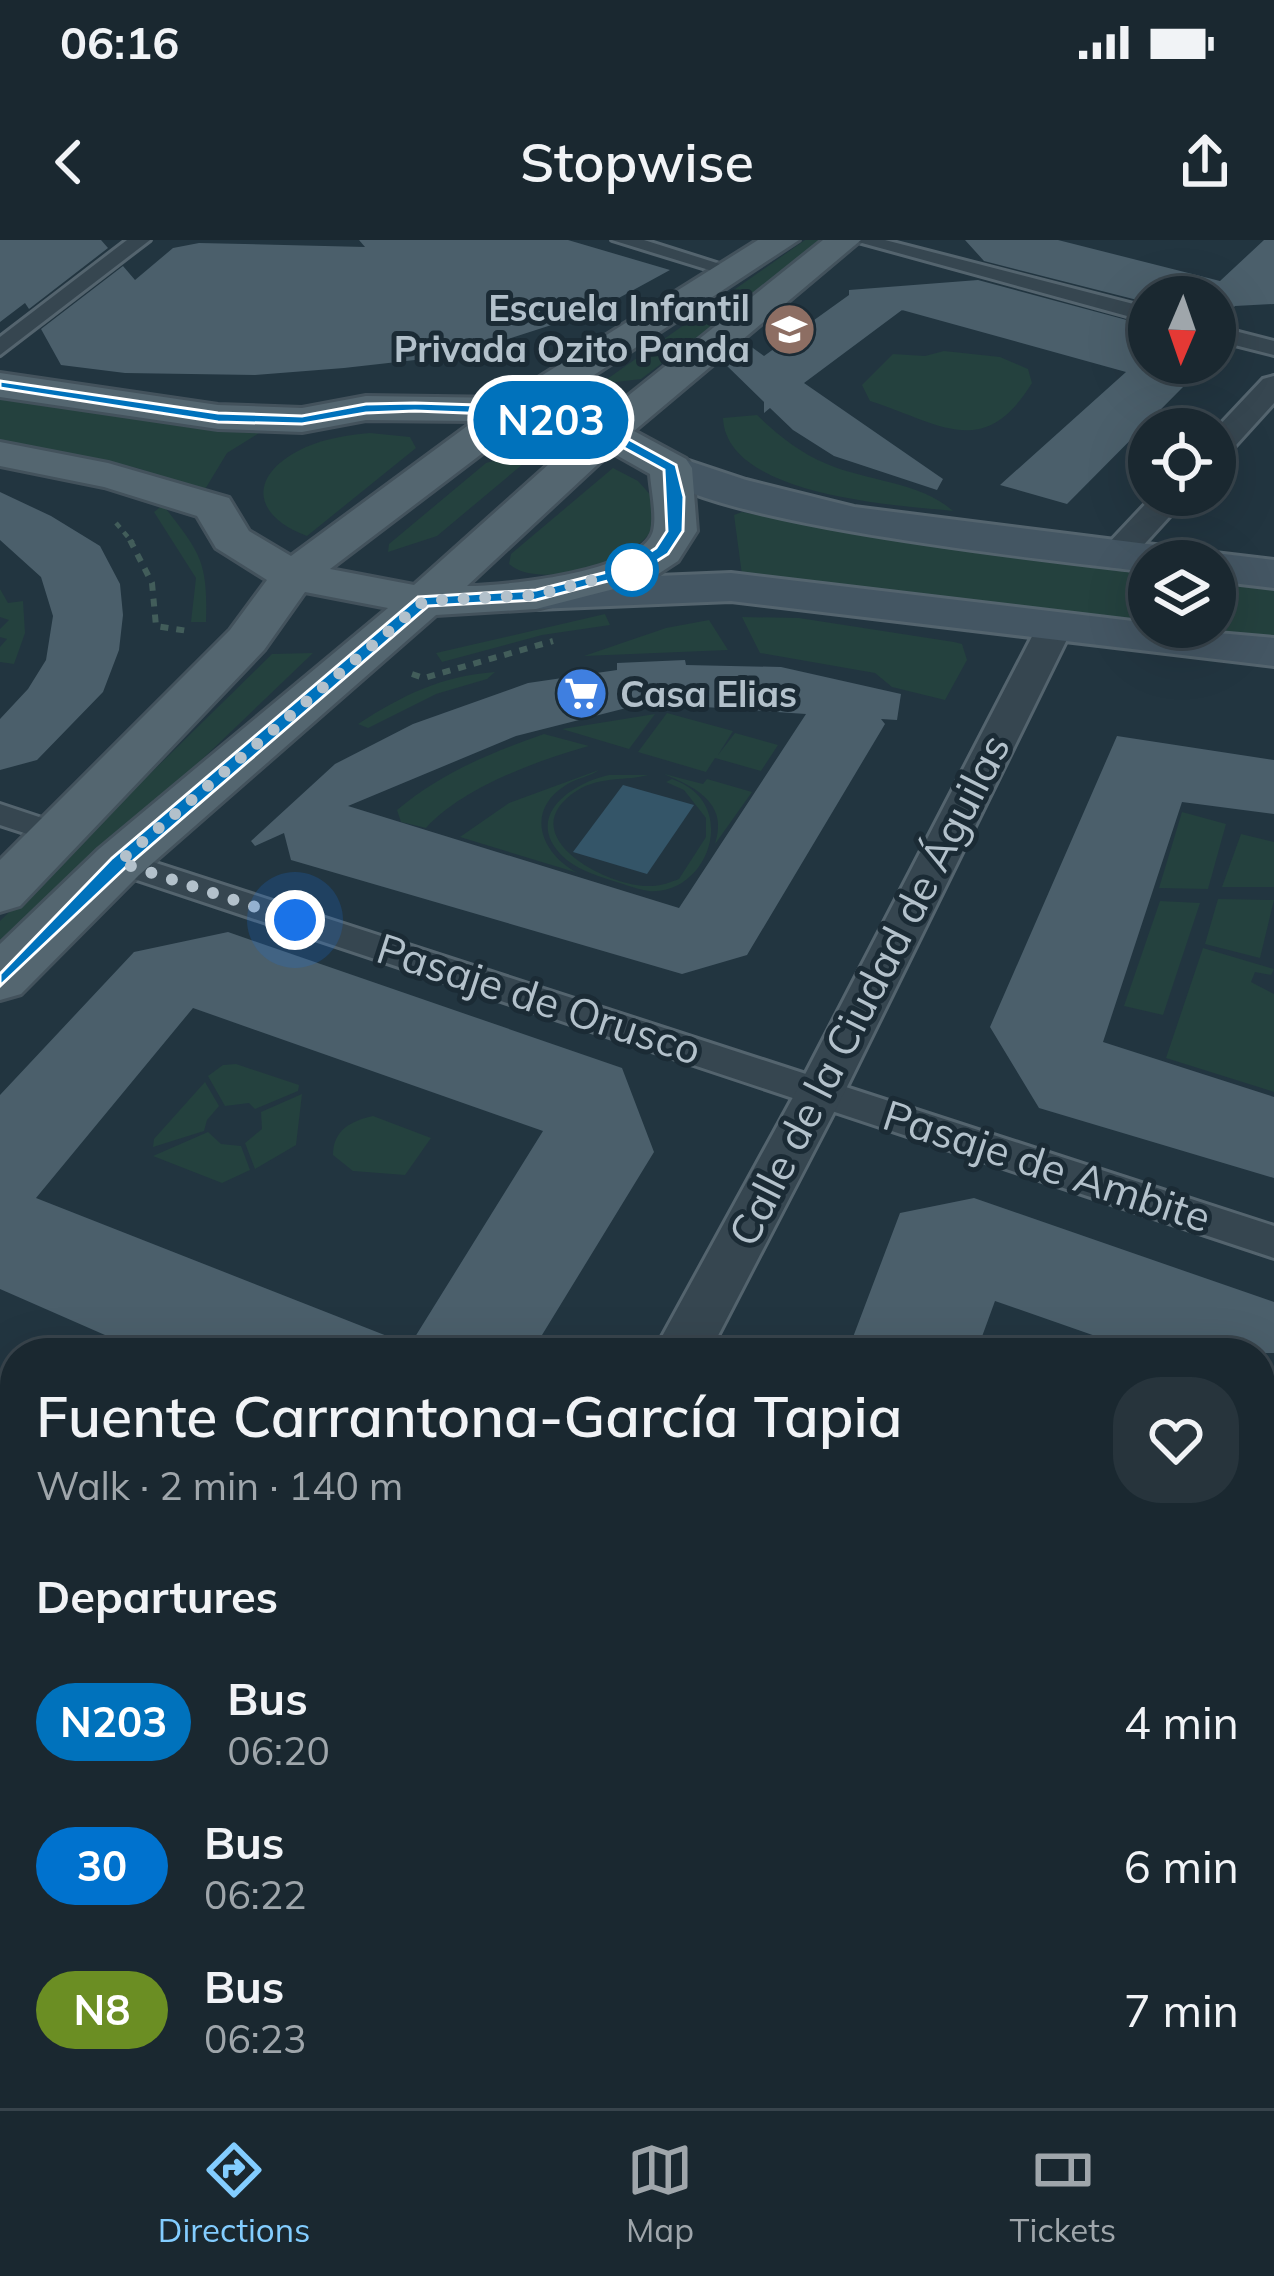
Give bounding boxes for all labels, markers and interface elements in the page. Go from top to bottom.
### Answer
text: 06:16 [60,14,179,70]
text: Stopwise [520,128,754,196]
icon: back [36,129,102,195]
icon: share [1172,129,1238,195]
north arrow [1128,276,1236,384]
map controls [1128,276,1236,648]
place label: Escuela Infantil Privada Ozito Panda [394,285,750,371]
school or university icon: Escuela Infantil Privada Ozito Panda [761,301,817,357]
line badge: N203 [467,381,635,459]
text: N203 [497,393,605,446]
button: locate [1128,408,1236,516]
button: layers [1128,540,1236,648]
unlabelled marker [607,545,657,595]
supermarket icon: Casa Elias [553,666,609,722]
place label: Casa Elias [620,671,797,716]
street label: Calle de la Ciudad de Águilas [716,725,1021,1254]
your location [265,890,325,950]
street label: Pasaje de Orusco [370,921,708,1076]
street label: Pasaje de Ambite [877,1088,1217,1243]
button: heart [1113,1377,1239,1503]
text: Fuente Carrantona-García Tapia [36,1380,902,1451]
text: Walk · 2 min · 140 m [36,1461,403,1510]
text: Departures [36,1568,278,1624]
text: Bus [227,1670,308,1726]
text: 4 min [1124,1694,1239,1750]
text: N203 [60,1695,167,1748]
text: 06:20 [227,1726,330,1775]
text: Bus [204,1814,284,1870]
text: 6 min [1124,1838,1239,1894]
text: 30 [77,1839,127,1892]
text: 06:22 [204,1870,307,1919]
text: Bus [204,1958,284,2014]
text: 7 min [1124,1982,1239,2038]
text: N8 [74,1983,130,2036]
text: 06:23 [204,2014,307,2063]
tab: Directions [158,2137,310,2250]
tab: Map [626,2137,694,2250]
tab: Tickets [1010,2137,1116,2250]

